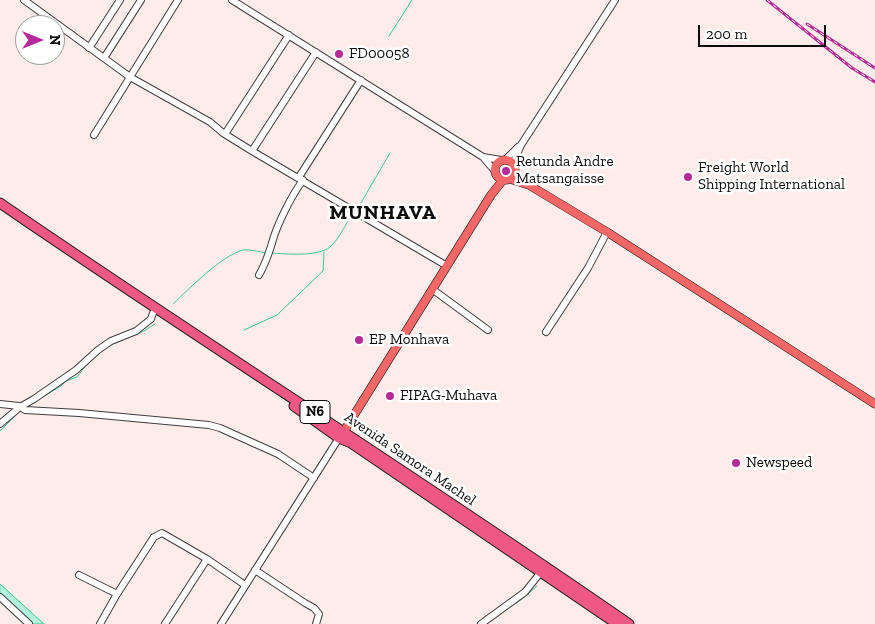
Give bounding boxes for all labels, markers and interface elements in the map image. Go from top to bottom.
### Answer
north arrow [15,15,65,65]
scale bar [700,15,828,47]
text: 200 m [706,25,747,43]
text: N [46,35,63,45]
place label: FD00058 [349,45,410,63]
marker: FD00058 [333,48,345,60]
place label: Retunda Andre Matsangaisse [516,153,613,188]
place label: Freight World Shipping International [698,159,845,194]
marker: Retunda Andre Matsangaisse [500,165,512,177]
marker: Freight World Shipping International [682,171,694,183]
district label: MUNHAVA [328,201,438,225]
place label: EP Monhava [369,331,449,349]
marker: EP Monhava [353,334,365,346]
place label: FIPAG-Muhava [400,387,497,405]
marker: FIPAG-Muhava [384,390,396,402]
road number: N6 [300,401,330,424]
street label: Avenida Samora Machel [341,408,479,510]
place label: Newspeed [746,454,812,472]
marker: Newspeed [730,457,742,469]

